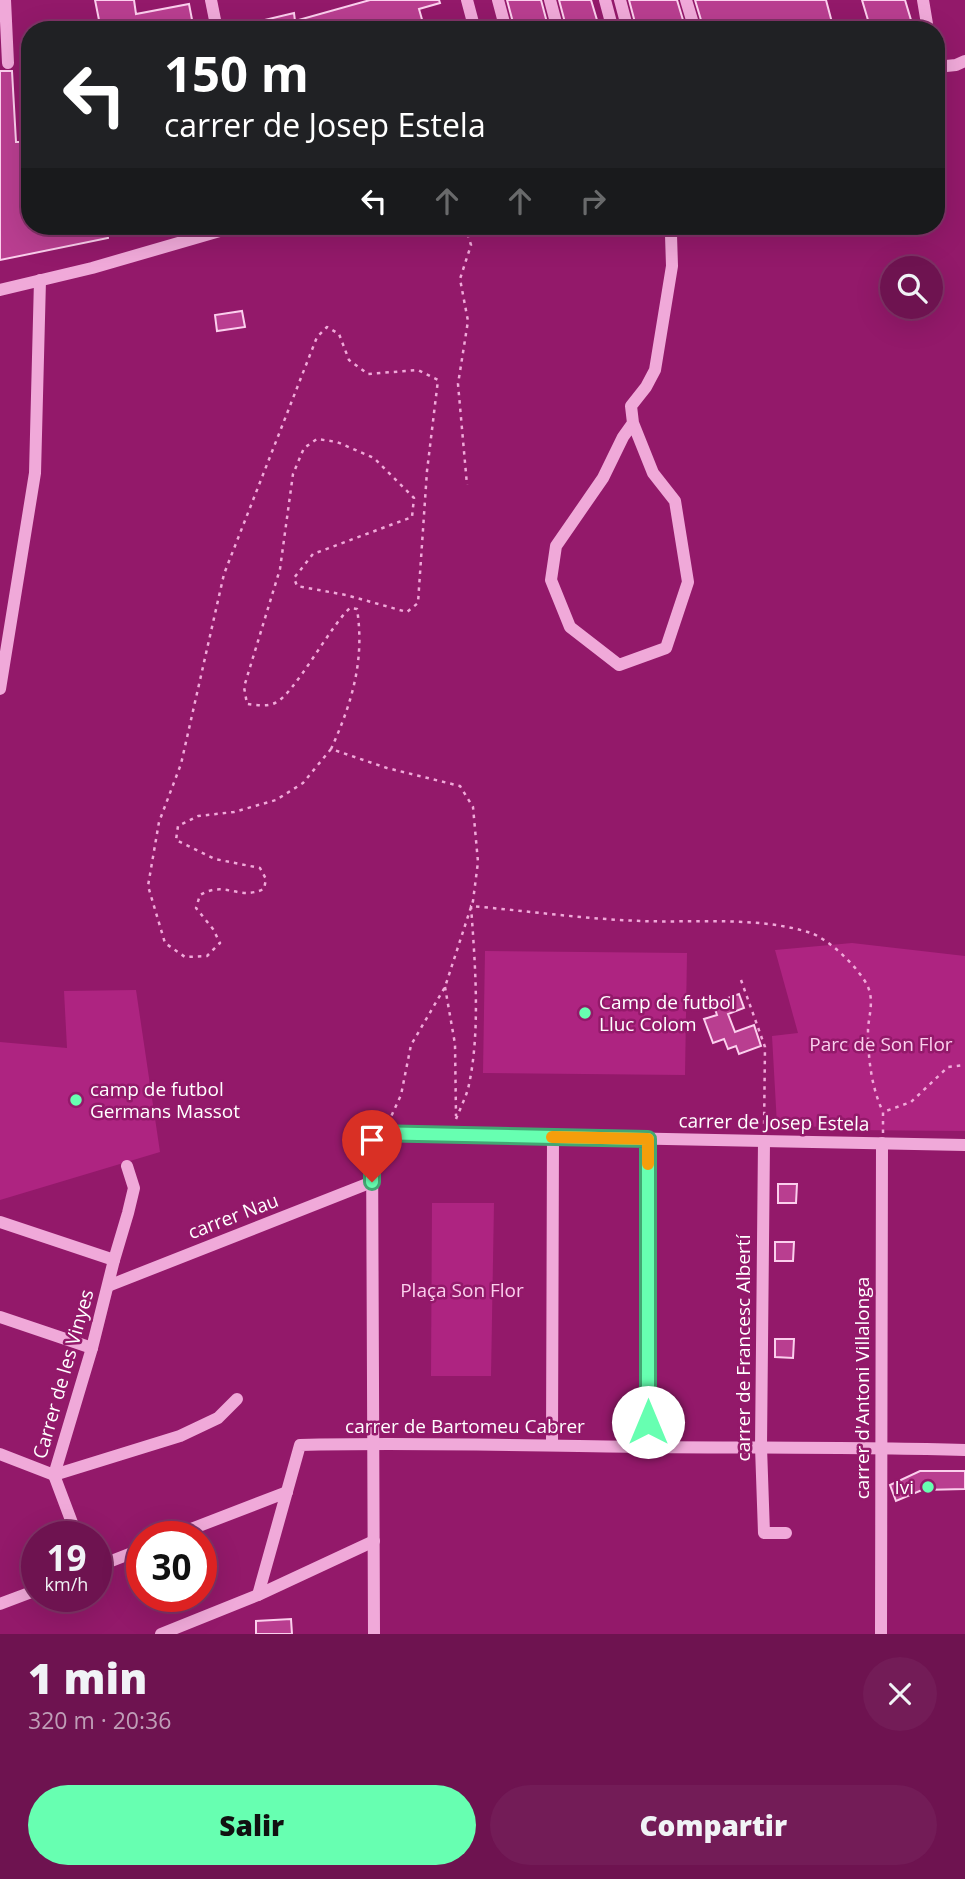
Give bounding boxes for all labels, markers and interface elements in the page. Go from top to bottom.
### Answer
text: 150 m [164,40,309,106]
icon: left [49,49,140,140]
text: carrer de Josep Estela [164,103,486,146]
icon: left [355,182,393,220]
icon: ahead [428,182,466,220]
icon: ahead [501,182,539,220]
icon: right [574,182,612,220]
map controls [880,256,943,319]
button: search [880,256,943,319]
place label: Camp de futbol Lluc Colom [599,989,736,1037]
marker: Camp de futbol Lluc Colom [577,1005,593,1021]
park label: Parc de Son Flor [809,1031,953,1057]
place label: camp de futbol Germans Massot [90,1076,240,1124]
marker: camp de futbol Germans Massot [68,1092,84,1108]
street label: carrer de Josep Estela [678,1107,870,1137]
pin [342,1110,402,1182]
icon: arrive [353,1121,391,1159]
street label: carrer Nau [184,1187,282,1245]
street label: carrer de Francesc Albertí [730,1233,756,1461]
park label: Plaça Son Flor [400,1277,524,1303]
street label: carrer d'Antoni Villalonga [849,1277,875,1499]
street label: Carrer de les Vinyes [26,1286,100,1462]
position arrow [611,1385,685,1459]
street label: carrer de Bartomeu Cabrer [345,1413,585,1439]
place label: Ivi [894,1474,914,1500]
marker: Ivi [920,1479,936,1495]
speed limit sign: 30 [126,1521,217,1612]
text: 19 [46,1534,87,1581]
text: km/h [45,1572,88,1596]
text: 1 min [28,1649,147,1706]
button: close [863,1657,937,1731]
text: 320 m · 20:36 [28,1704,171,1736]
button: Salir [28,1785,476,1865]
button: Compartir [490,1785,937,1865]

